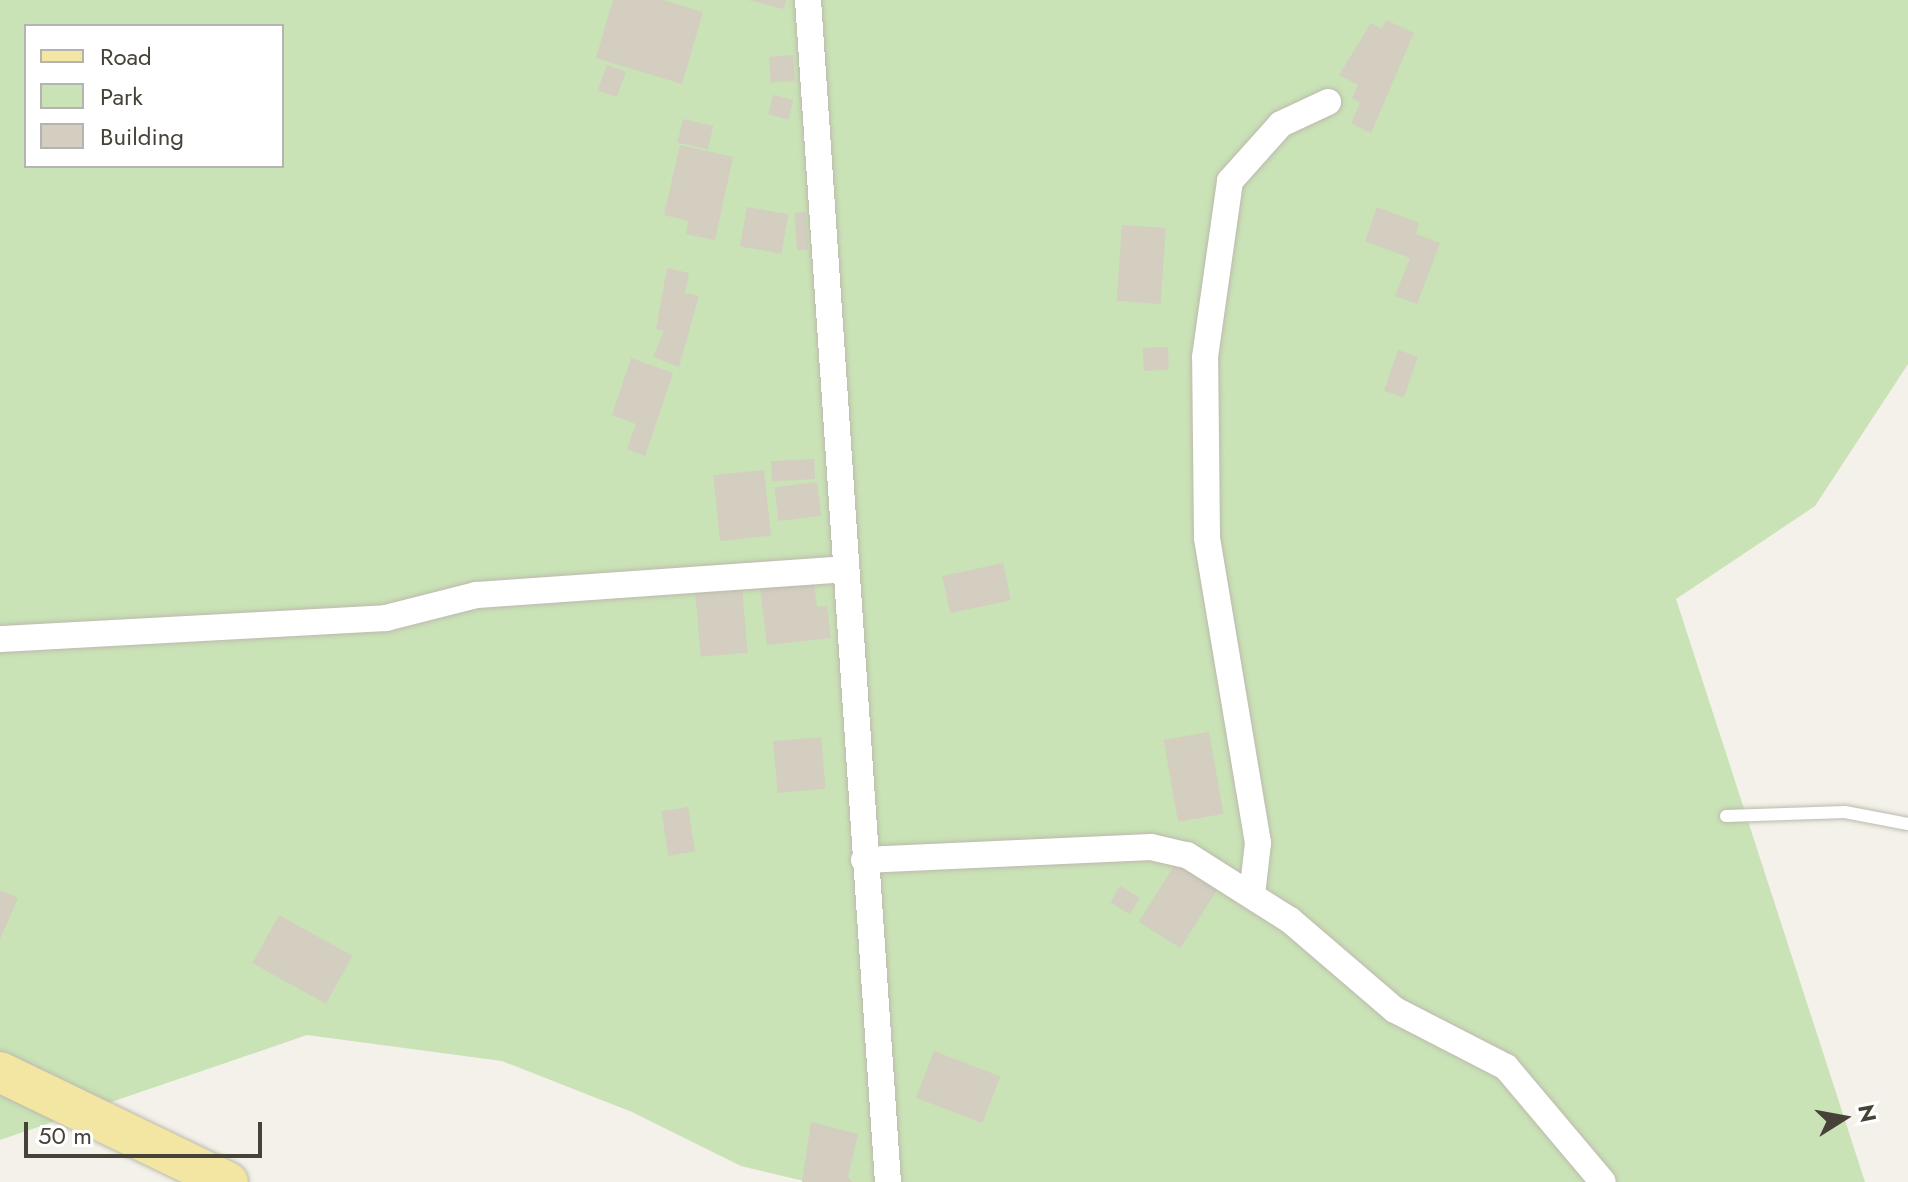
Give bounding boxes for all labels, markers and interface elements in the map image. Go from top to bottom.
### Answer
legend [24,24,284,168]
text: Road [100,39,152,74]
text: Park [100,79,143,114]
text: Building [100,119,184,154]
north arrow [1804,1078,1884,1158]
text: N [1850,1102,1885,1125]
scale bar [28,1106,266,1156]
text: 50 m [38,1118,92,1153]

